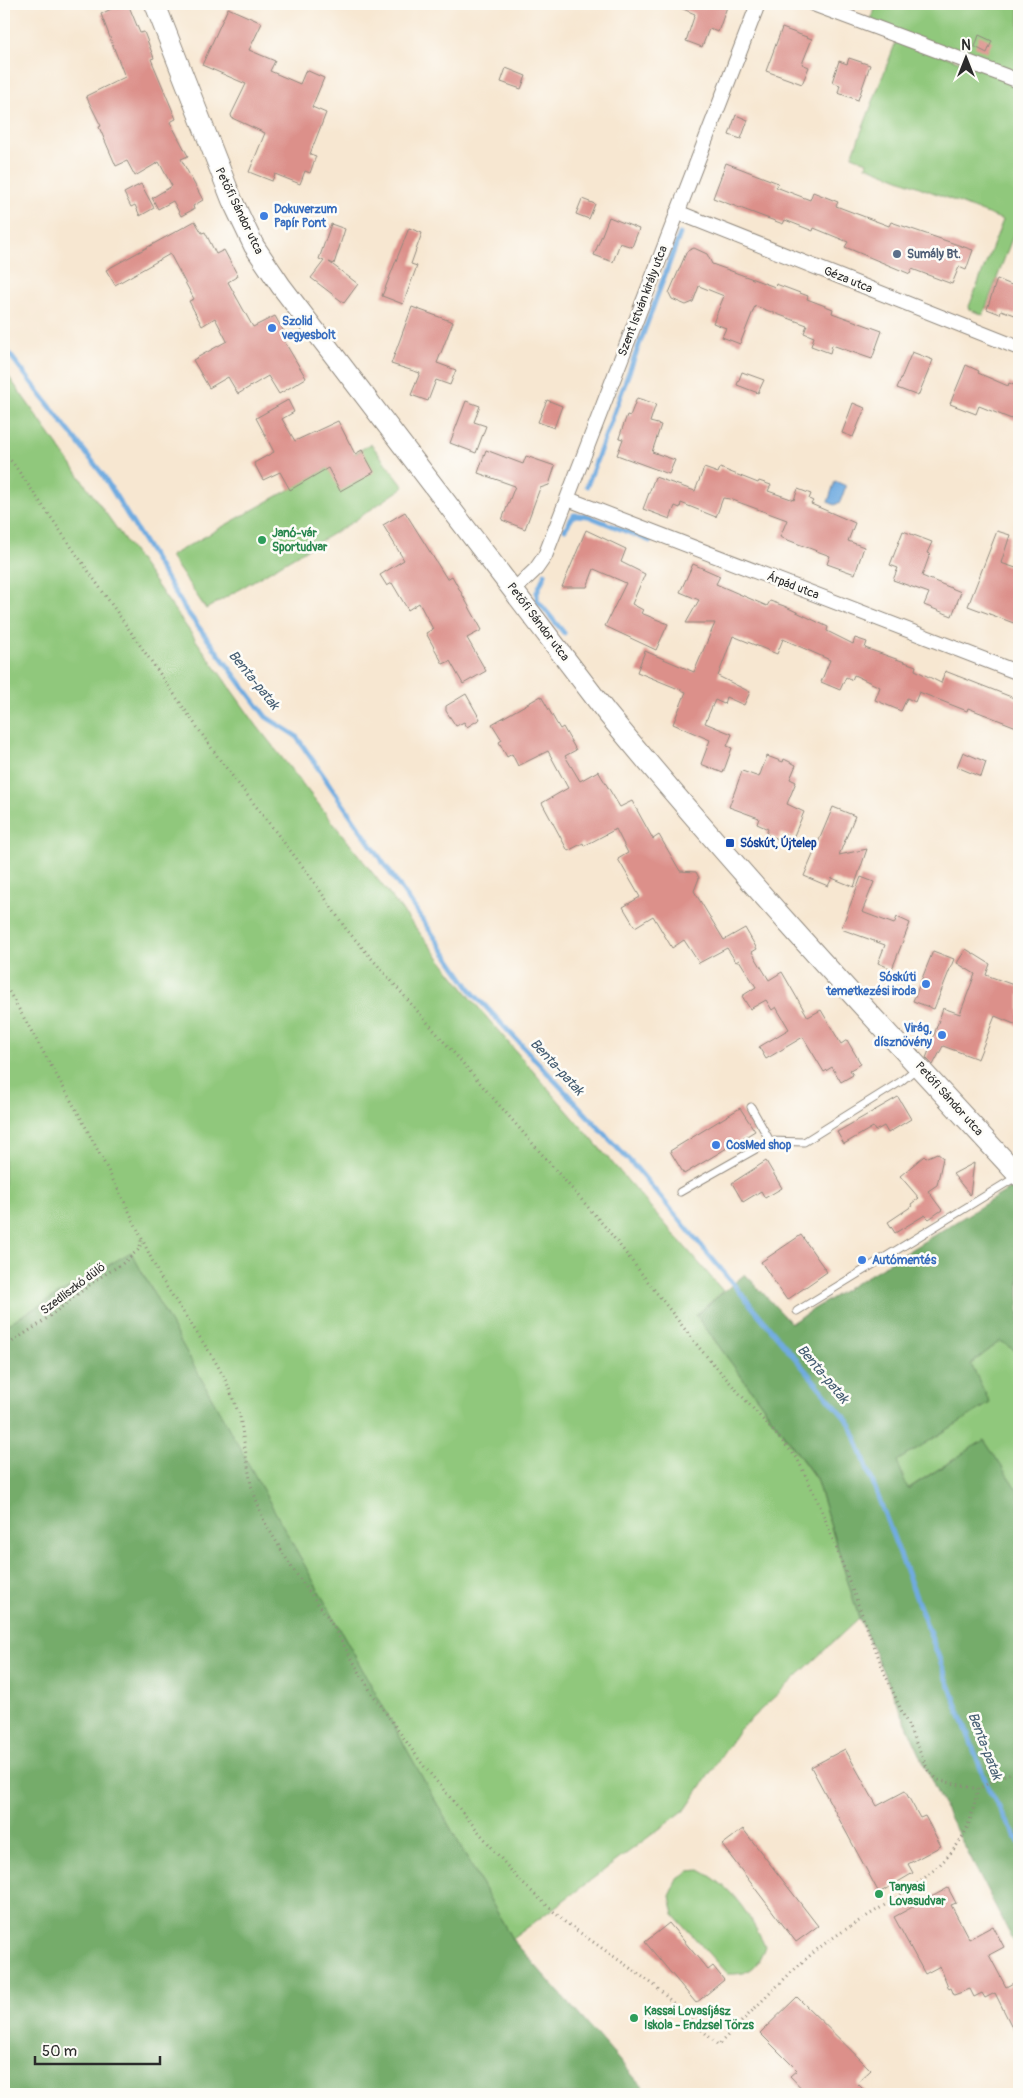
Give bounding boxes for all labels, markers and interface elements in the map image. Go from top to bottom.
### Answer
north arrow [940,32,990,82]
text: N [961,37,971,54]
street label: Petőfi Sándor utca [212,165,267,257]
place label: Dokuverzum Papír Pont [274,202,338,231]
marker: Dokuverzum Papír Pont [258,210,270,222]
street label: Szent István király utca [615,243,671,358]
place label: Sumály Bt. [907,247,961,262]
marker: Sumály Bt. [891,248,903,260]
street label: Géza utca [821,263,875,297]
place label: Szolid vegyesbolt [281,314,337,343]
marker: Szolid vegyesbolt [266,322,278,334]
place label: Janó-vár Sportudvar [272,526,328,555]
marker: Janó-vár Sportudvar [256,534,268,546]
street label: Árpád utca [765,568,822,603]
street label: Petőfi Sándor utca [504,580,573,665]
water label: Benta-patak [225,647,284,714]
place label: Sóskút, Újtelep [740,835,817,851]
marker: Sóskút, Újtelep [724,837,736,849]
place label: Sóskúti temetkezési iroda [825,970,916,999]
marker: Sóskúti temetkezési iroda [920,978,932,990]
place label: Virág, dísznövény [874,1021,933,1050]
marker: Virág, dísznövény [936,1029,948,1041]
water label: Benta-patak [527,1035,588,1100]
street label: Petőfi Sándor utca [912,1059,986,1139]
place label: CosMed shop [726,1138,792,1153]
marker: CosMed shop [710,1139,722,1151]
place label: Autómentés [872,1253,937,1268]
marker: Autómentés [856,1254,868,1266]
street label: Szedliszkó dűlő [38,1259,109,1318]
water label: Benta-patak [794,1341,853,1408]
water label: Benta-patak [964,1710,1006,1783]
place label: Tanyasi Lovasudvar [888,1880,946,1909]
marker: Tanyasi Lovasudvar [873,1888,885,1900]
place label: Kassai Lovasíjász Iskola - Endzsel Törzs [644,2004,755,2033]
marker: Kassai Lovasíjász Iskola - Endzsel Törzs [628,2012,640,2024]
scale bar [35,2033,160,2065]
text: 50 m [42,2042,77,2061]

